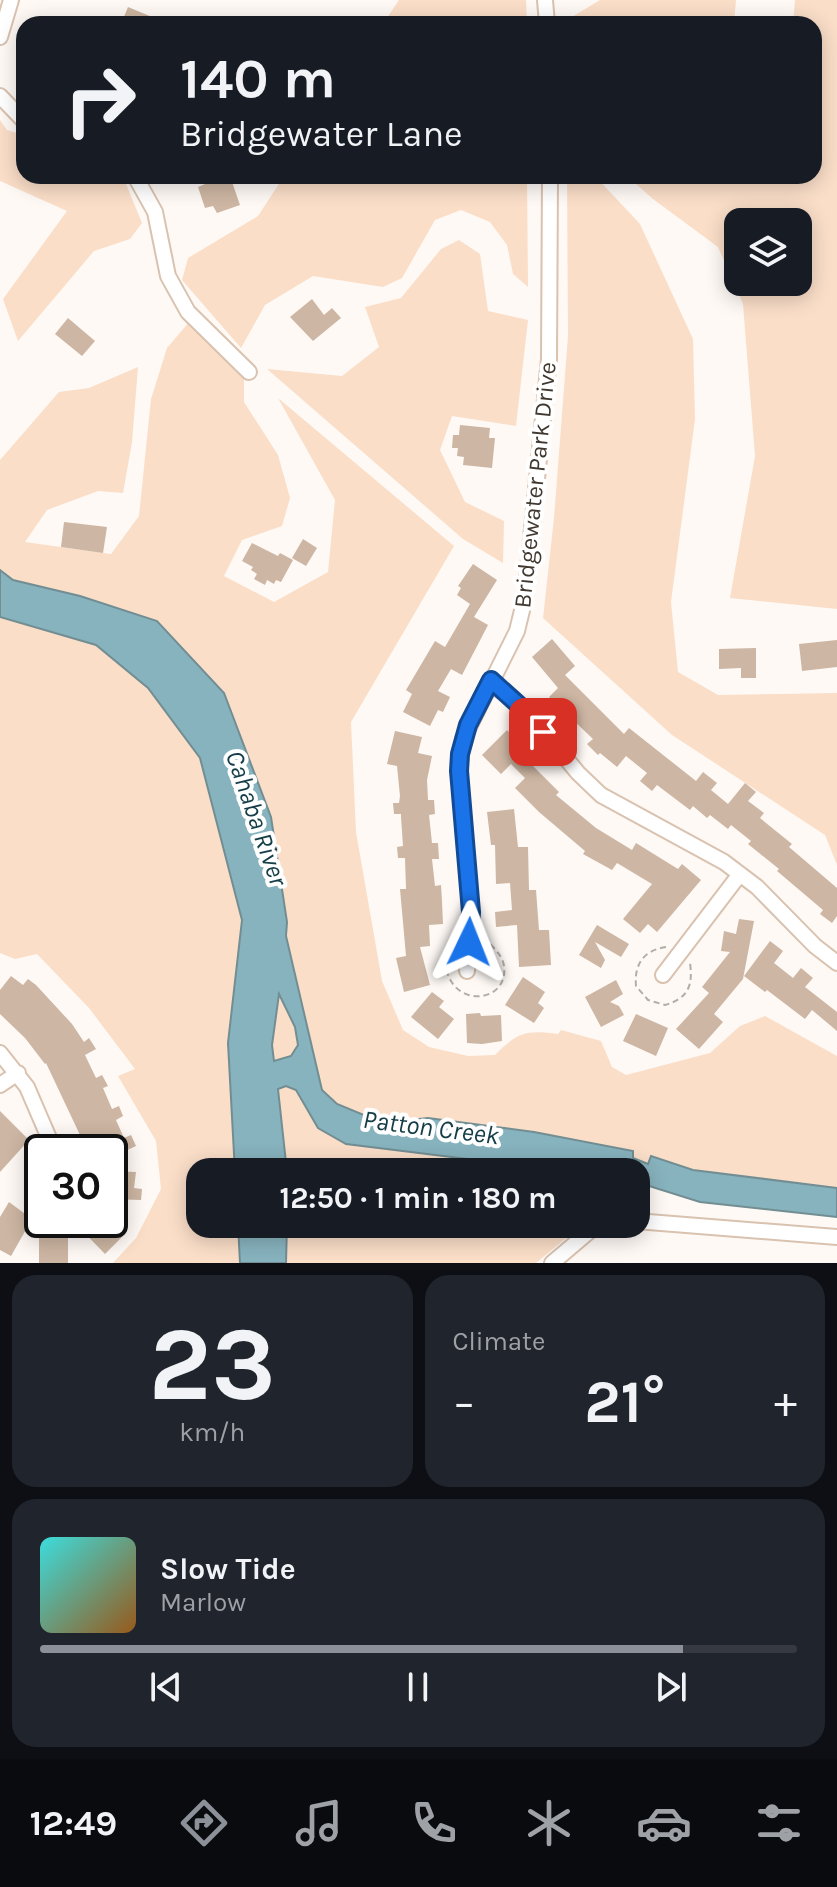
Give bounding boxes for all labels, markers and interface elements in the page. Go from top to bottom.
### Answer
text: 140 m [180,46,336,111]
icon: right [48,48,152,152]
text: Bridgewater Lane [180,113,463,155]
map controls [724,208,812,296]
button: layers [724,208,812,296]
street label: Bridgewater Park Drive [508,360,562,610]
pin [509,698,577,766]
icon: arrive [521,710,565,754]
water label: Cahaba River [219,746,295,891]
position arrow [427,900,511,984]
water label: Patton Creek [361,1104,501,1151]
speed limit sign: 30 [24,1134,128,1238]
text: 12:50 · 1 min · 180 m [279,1180,557,1216]
text: 23 [148,1304,276,1425]
text: Climate [453,1326,545,1357]
text: 21° [584,1367,665,1437]
text: − [453,1377,476,1428]
text: + [774,1377,797,1428]
text: km/h [179,1417,245,1448]
text: Slow Tide [160,1551,296,1587]
text: Marlow [160,1587,246,1618]
icon: previous [144,1665,188,1709]
icon: pause [396,1665,440,1709]
icon: next [649,1665,693,1709]
icon: directions [176,1795,232,1851]
icon: music [291,1795,347,1851]
icon: phone [406,1795,462,1851]
icon: climate [521,1795,577,1851]
icon: car [636,1795,692,1851]
icon: filters [751,1795,807,1851]
text: 12:49 [30,1802,117,1844]

